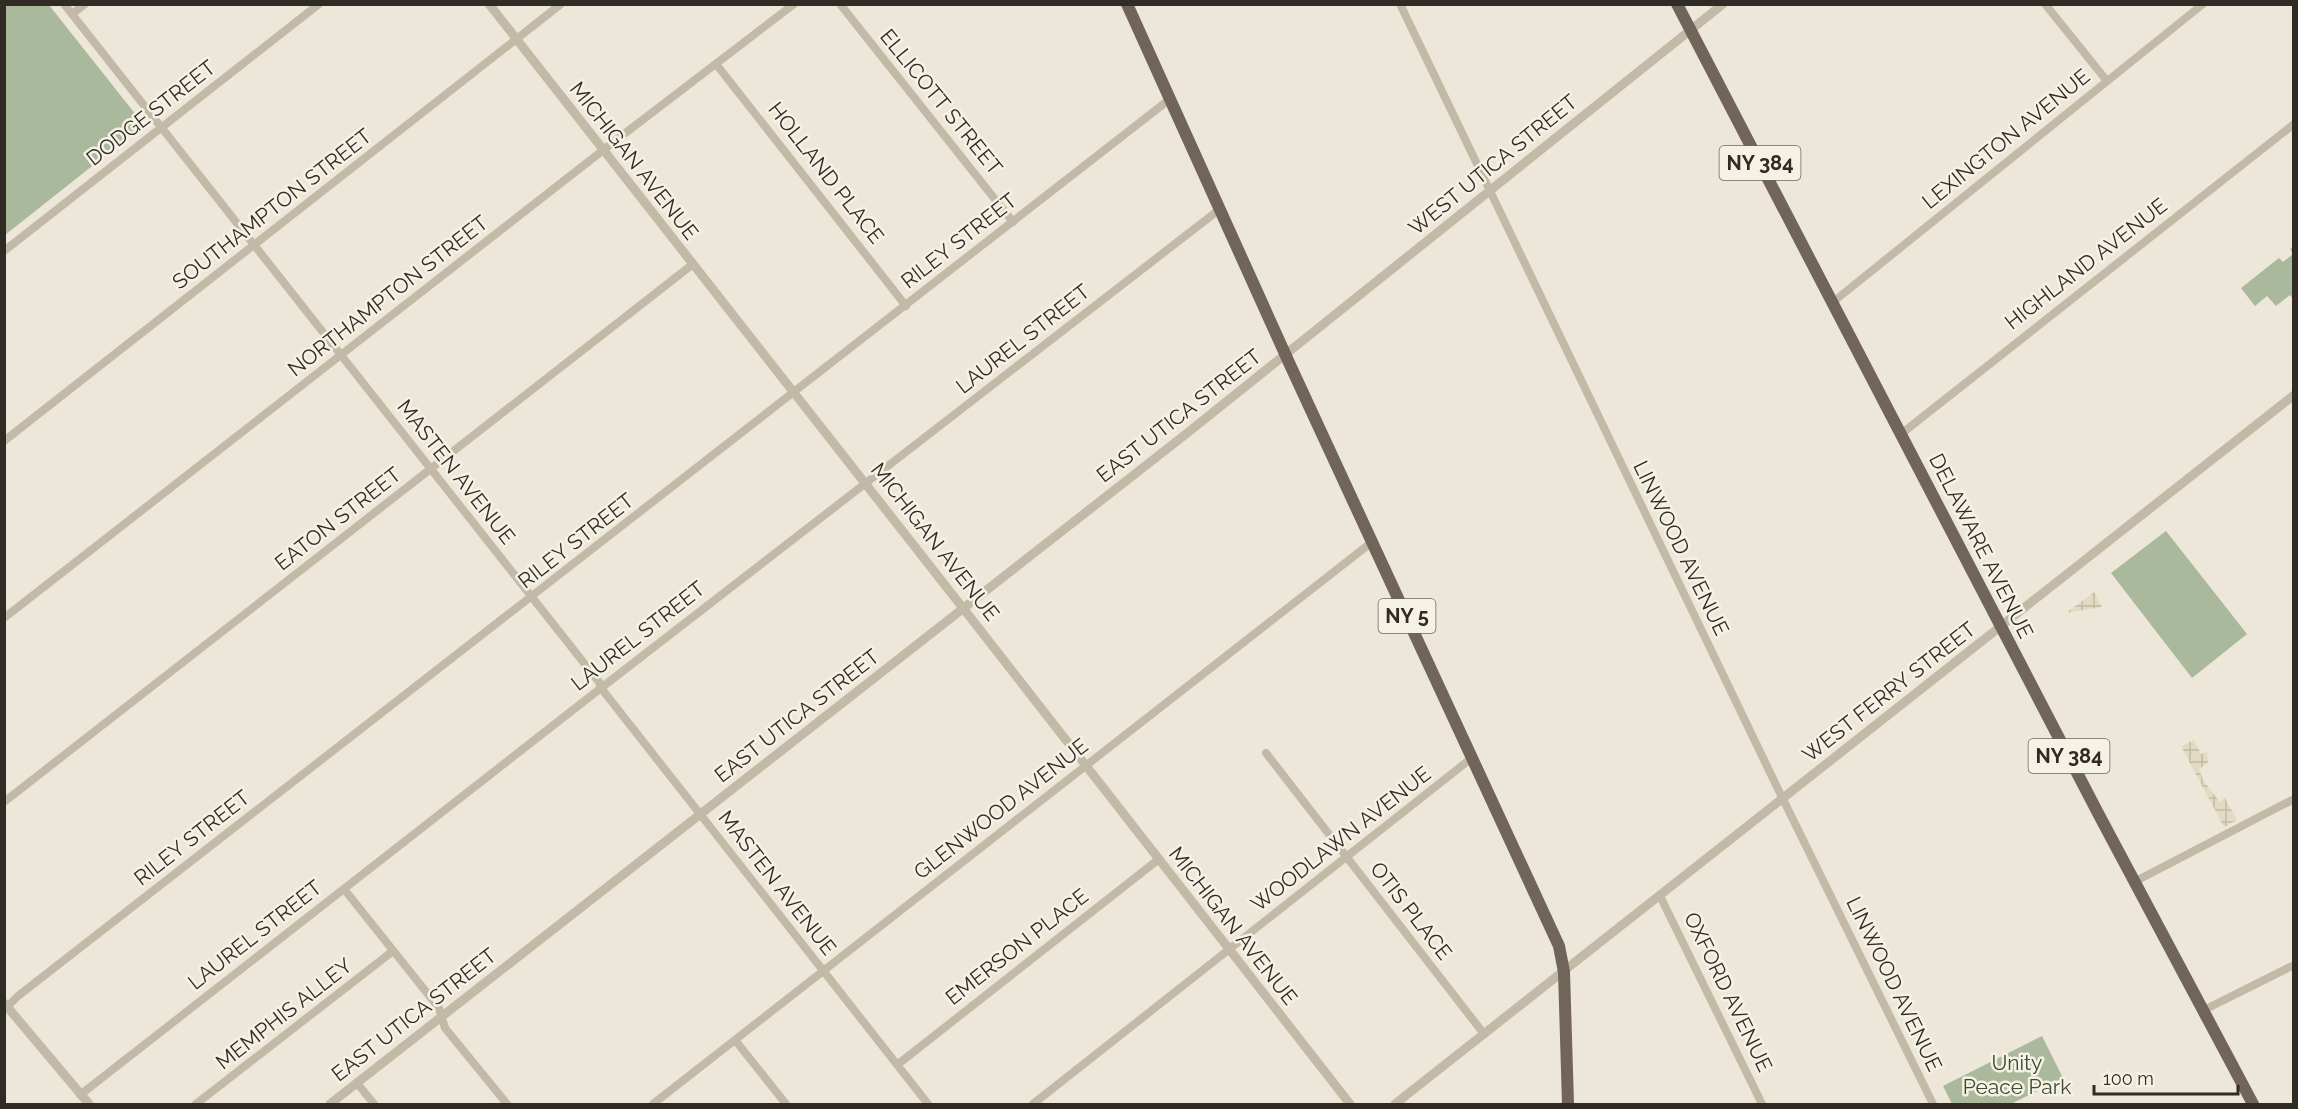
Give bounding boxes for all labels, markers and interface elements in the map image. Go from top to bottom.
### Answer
street label: ELLICOTT STREET [875,24,1008,180]
street label: DODGE STREET [81,54,220,171]
street label: LEXINGTON AVENUE [1917,63,2095,214]
street label: MICHIGAN AVENUE [565,77,704,245]
street label: WEST UTICA STREET [1403,89,1582,240]
street label: HOLLAND PLACE [763,97,889,248]
street label: SOUTHAMPTON STREET [167,123,376,294]
road number: NY 384 [1720,146,1800,180]
street label: RILEY STREET [896,188,1022,294]
street label: HIGHLAND AVENUE [2000,193,2172,335]
street label: NORTHAMPTON STREET [283,210,493,381]
street label: LAUREL STREET [951,279,1095,399]
street label: EAST UTICA STREET [1092,344,1266,488]
street label: MASTEN AVENUE [392,394,521,549]
street label: DELAWARE AVENUE [1924,449,2039,642]
street label: LINWOOD AVENUE [1628,456,1735,639]
street label: MICHIGAN AVENUE [866,458,1005,626]
street label: EATON STREET [270,462,406,576]
street label: RILEY STREET [513,488,639,594]
street label: LAUREL STREET [566,576,710,696]
road number: NY 5 [1378,599,1436,633]
street label: WEST FERRY STREET [1797,616,1980,767]
street label: EAST UTICA STREET [710,644,884,788]
street label: GLENWOOD AVENUE [909,733,1093,884]
road number: NY 384 [2028,739,2110,773]
street label: WOODLAWN AVENUE [1246,761,1435,916]
street label: RILEY STREET [129,785,255,891]
street label: MASTEN AVENUE [713,805,842,960]
street label: MICHIGAN AVENUE [1164,842,1303,1010]
street label: OTIS PLACE [1365,857,1457,965]
street label: LAUREL STREET [183,875,327,995]
street label: EMERSON PLACE [940,883,1093,1010]
street label: LINWOOD AVENUE [1841,892,1948,1075]
street label: OXFORD AVENUE [1679,908,1778,1076]
street label: EAST UTICA STREET [327,943,501,1087]
street label: MEMPHIS ALLEY [211,952,357,1075]
park label: Unity Peace Park [1963,1050,2071,1099]
scale bar [2094,1058,2238,1096]
text: 100 m [2103,1068,2154,1089]

